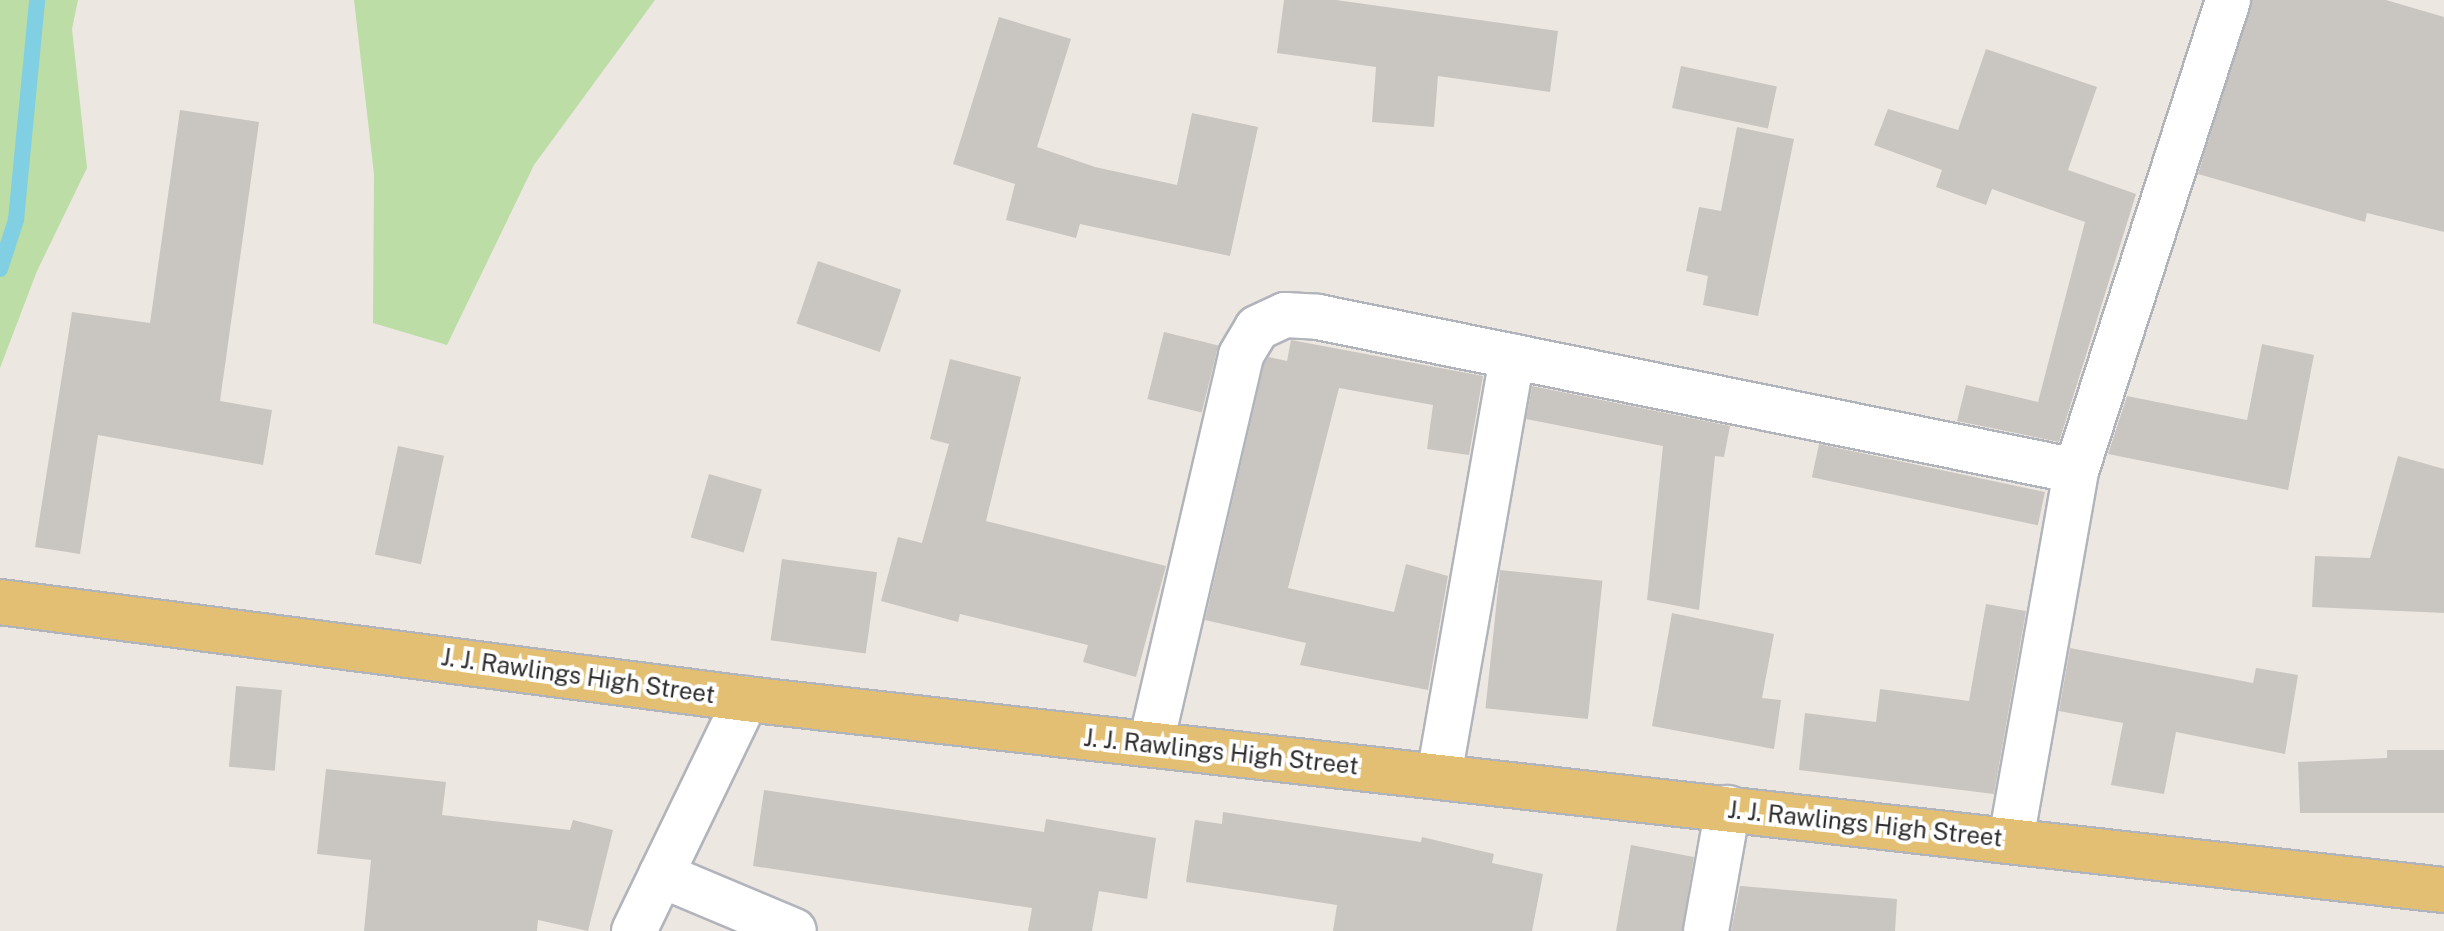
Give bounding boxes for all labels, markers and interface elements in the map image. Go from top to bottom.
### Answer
street label: J. J. Rawlings High Street [439,642,717,710]
street label: J. J. Rawlings High Street [1082,723,1360,781]
street label: J. J. Rawlings High Street [1726,795,2004,853]

